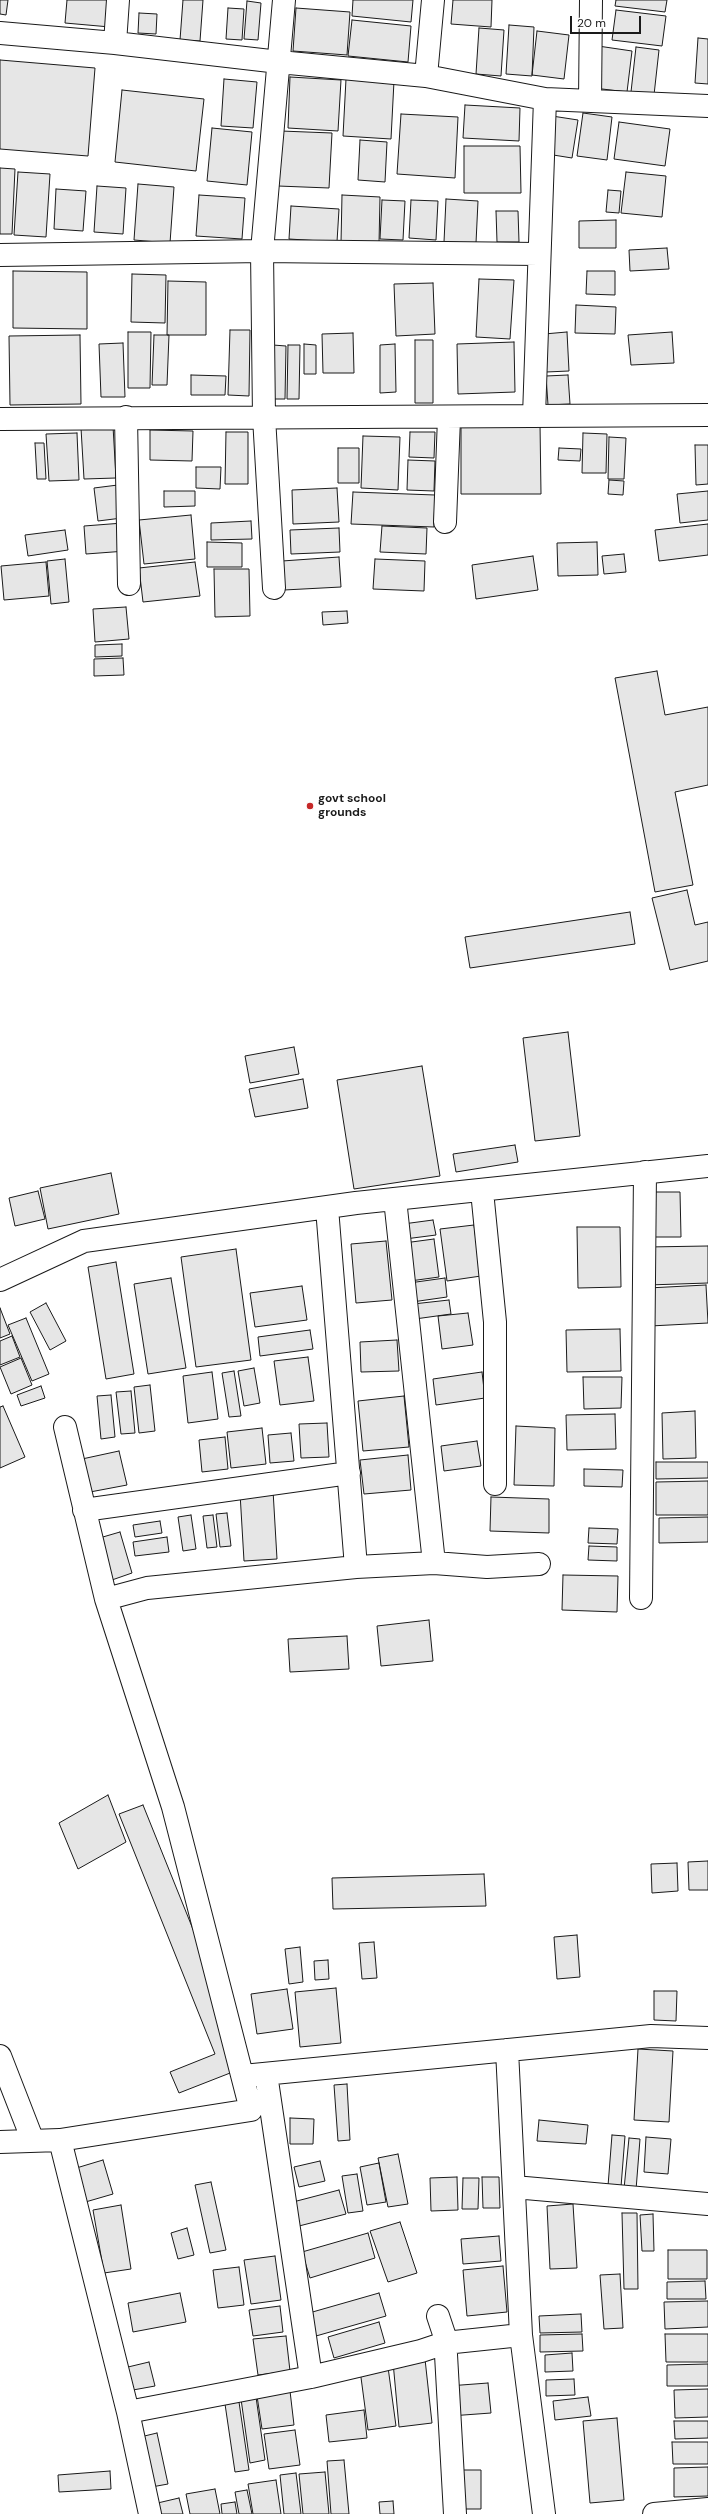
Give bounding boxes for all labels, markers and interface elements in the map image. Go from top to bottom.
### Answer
scale bar [572,8,643,34]
text: 20 m [577,15,606,31]
place label: govt school grounds [318,792,386,820]
marker: govt school grounds [305,801,315,811]

